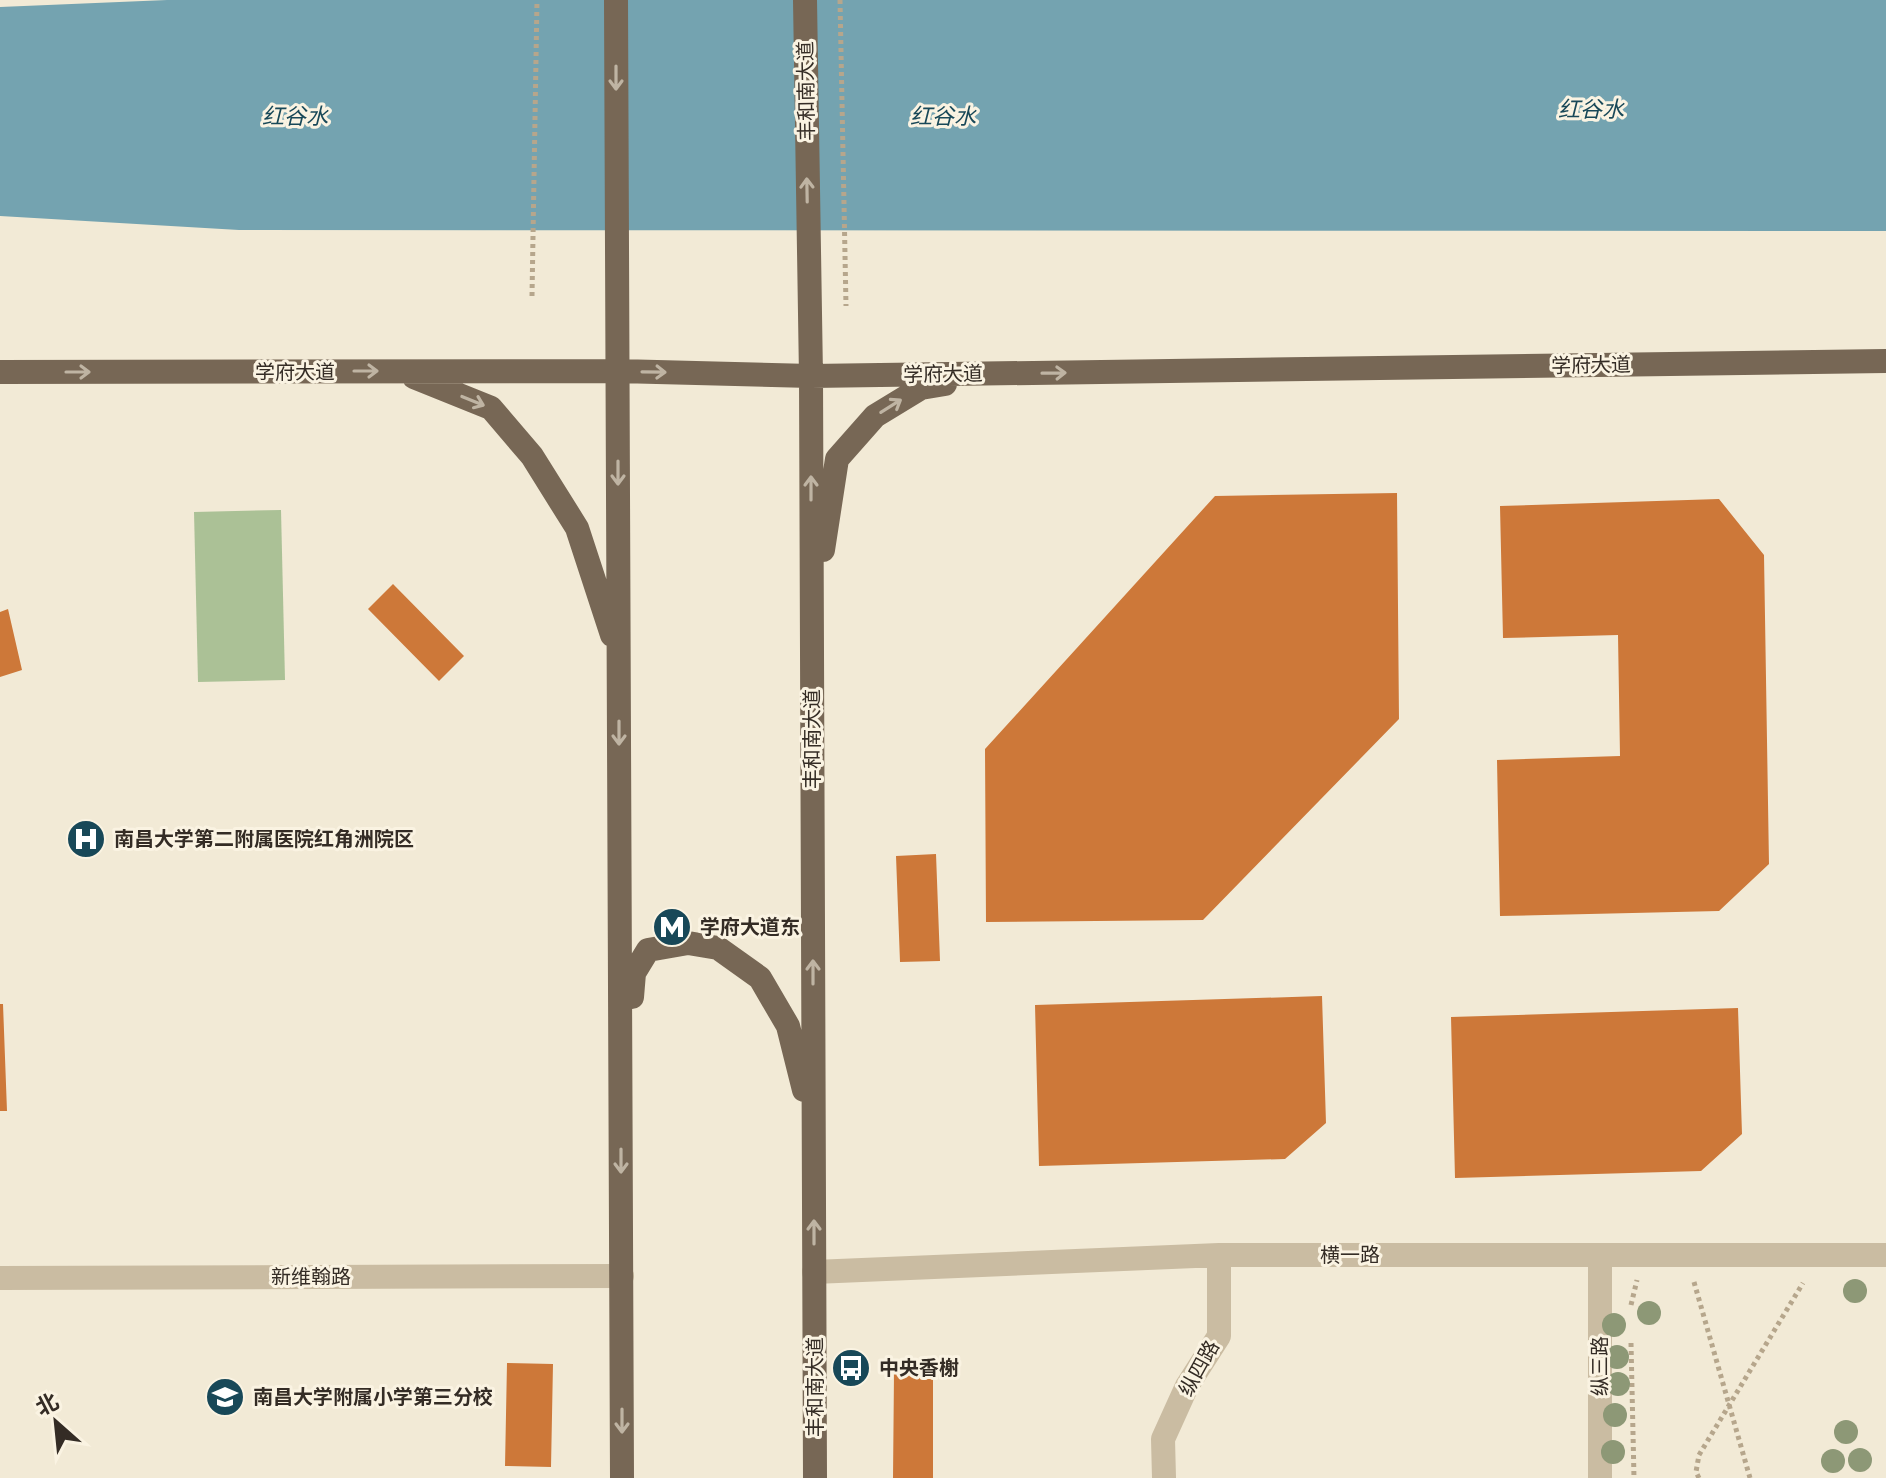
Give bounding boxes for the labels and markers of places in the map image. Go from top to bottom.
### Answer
hospital icon: 南昌大学第二附属医院红角洲院区 [65,818,107,860]
place label: 南昌大学第二附属医院红角洲院区 [114,827,414,851]
metro station icon: 学府大道东 [651,906,693,948]
place label: 学府大道东 [700,915,800,939]
bus stop icon: 中央香榭 [830,1347,872,1389]
place label: 中央香榭 [879,1356,959,1380]
school or university icon: 南昌大学附属小学第三分校 [204,1376,246,1418]
place label: 南昌大学附属小学第三分校 [253,1385,493,1409]

